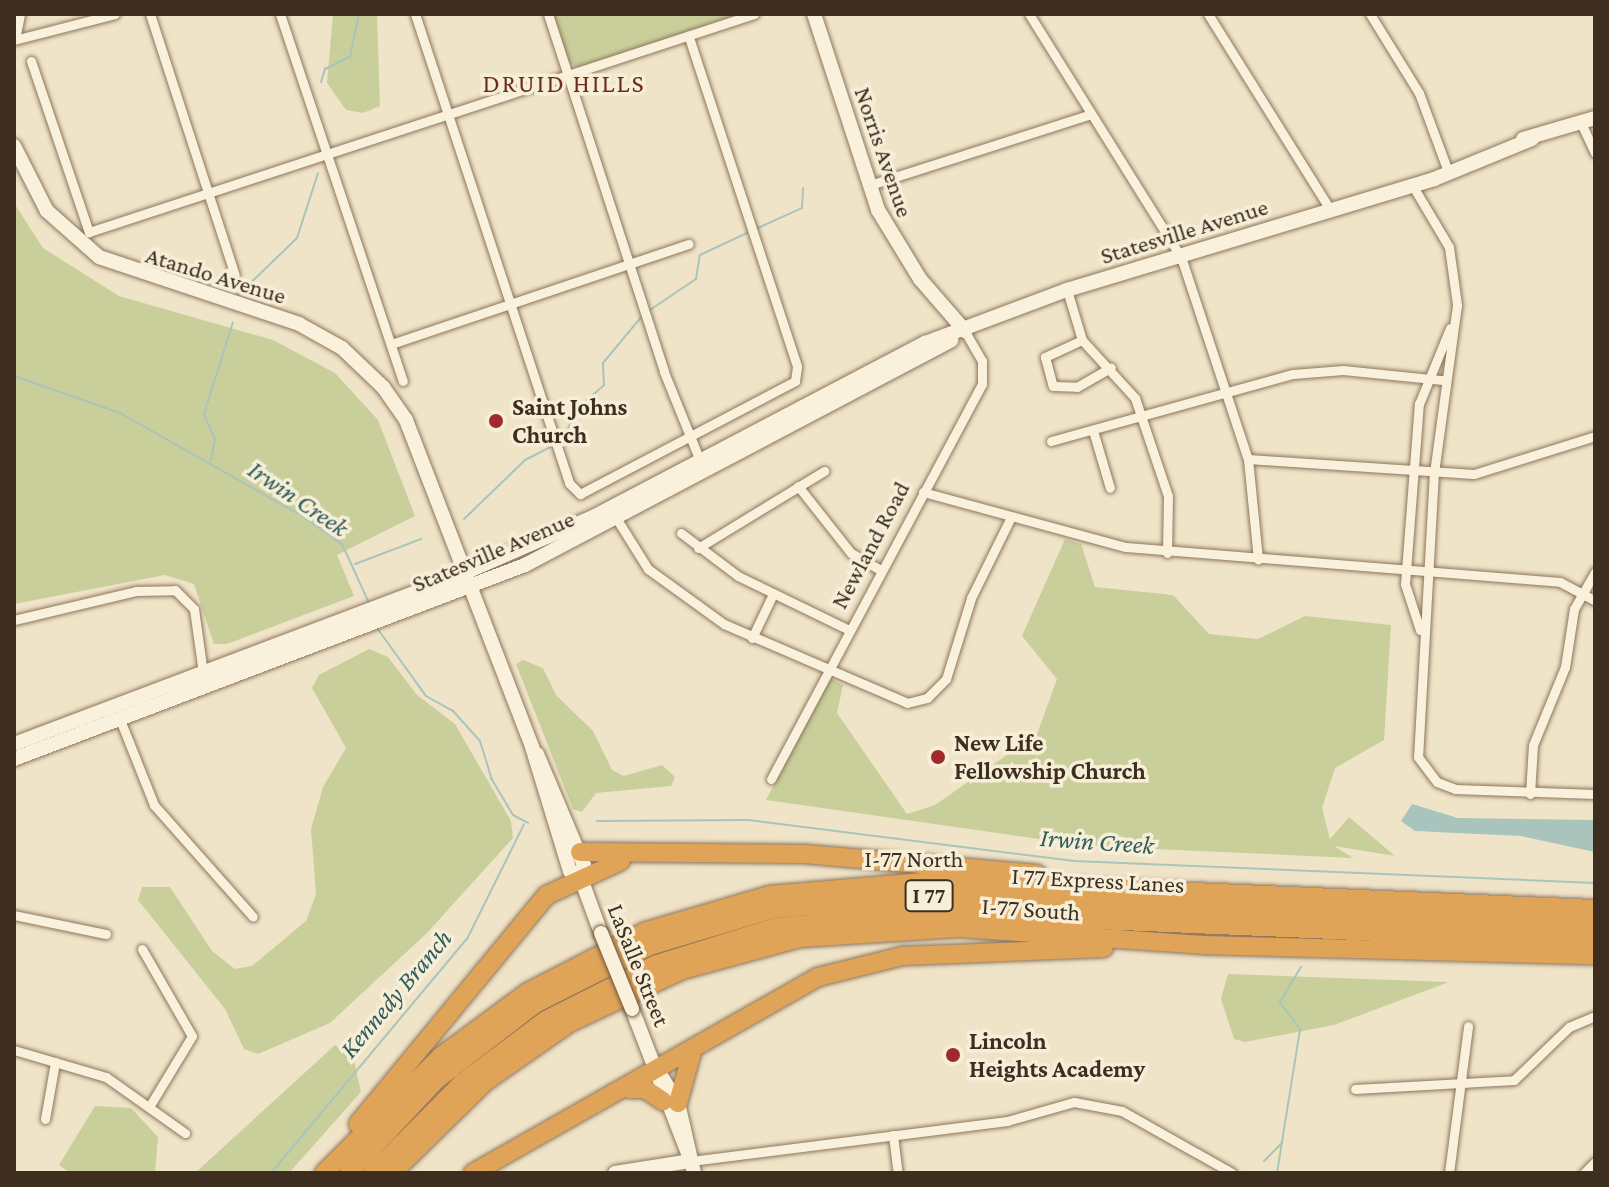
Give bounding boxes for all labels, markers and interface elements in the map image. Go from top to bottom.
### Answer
district label: DRUID HILLS [482,68,646,100]
street label: Norris Avenue [848,83,920,221]
street label: Statesville Avenue [1097,192,1271,270]
street label: Atando Avenue [142,240,290,310]
place label: Saint Johns Church [512,393,627,449]
marker: Saint Johns Church [487,412,505,430]
water label: Irwin Creek [242,454,354,544]
street label: Newland Road [824,476,916,614]
street label: Statesville Avenue [408,504,578,598]
place label: New Life Fellowship Church [954,729,1146,785]
marker: New Life Fellowship Church [929,748,947,766]
water label: Irwin Creek [1039,822,1155,862]
street label: I-77 North [865,845,963,873]
street label: I 77 Express Lanes [1011,861,1185,899]
road number: I 77 [903,878,955,914]
street label: I-77 South [981,891,1081,927]
street label: LaSalle Street [601,900,677,1030]
water label: Kennedy Branch [333,923,459,1065]
place label: Lincoln Heights Academy [969,1027,1145,1083]
marker: Lincoln Heights Academy [944,1046,962,1064]

